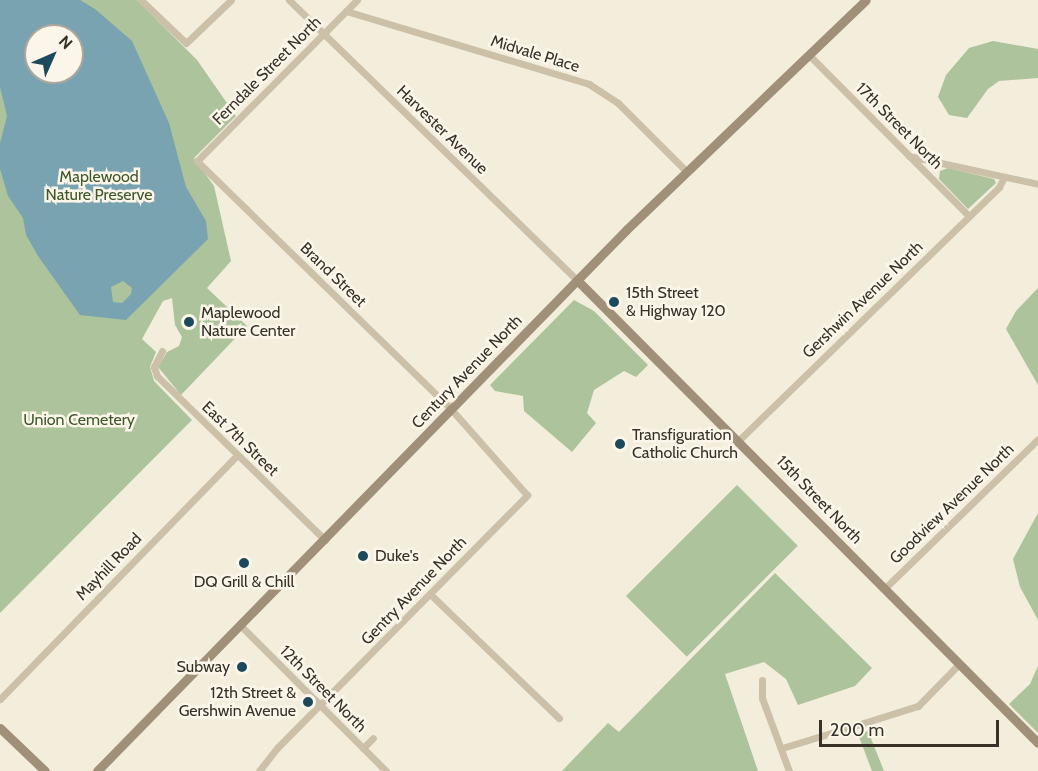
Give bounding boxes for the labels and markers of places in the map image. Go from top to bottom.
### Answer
place label: 15th Street & Highway 120 [626,283,726,321]
marker: 15th Street & Highway 120 [607,295,621,309]
place label: Maplewood Nature Center [201,303,295,341]
marker: Maplewood Nature Center [182,315,196,329]
place label: Transfiguration Catholic Church [632,425,738,463]
marker: Transfiguration Catholic Church [613,437,627,451]
place label: Duke's [375,546,419,566]
marker: Duke's [356,549,370,563]
marker: DQ Grill & Chill [237,556,251,570]
place label: DQ Grill & Chill [194,572,294,592]
place label: Subway [177,657,230,677]
marker: Subway [235,660,249,674]
place label: 12th Street & Gershwin Avenue [179,683,296,721]
marker: 12th Street & Gershwin Avenue [301,695,315,709]

